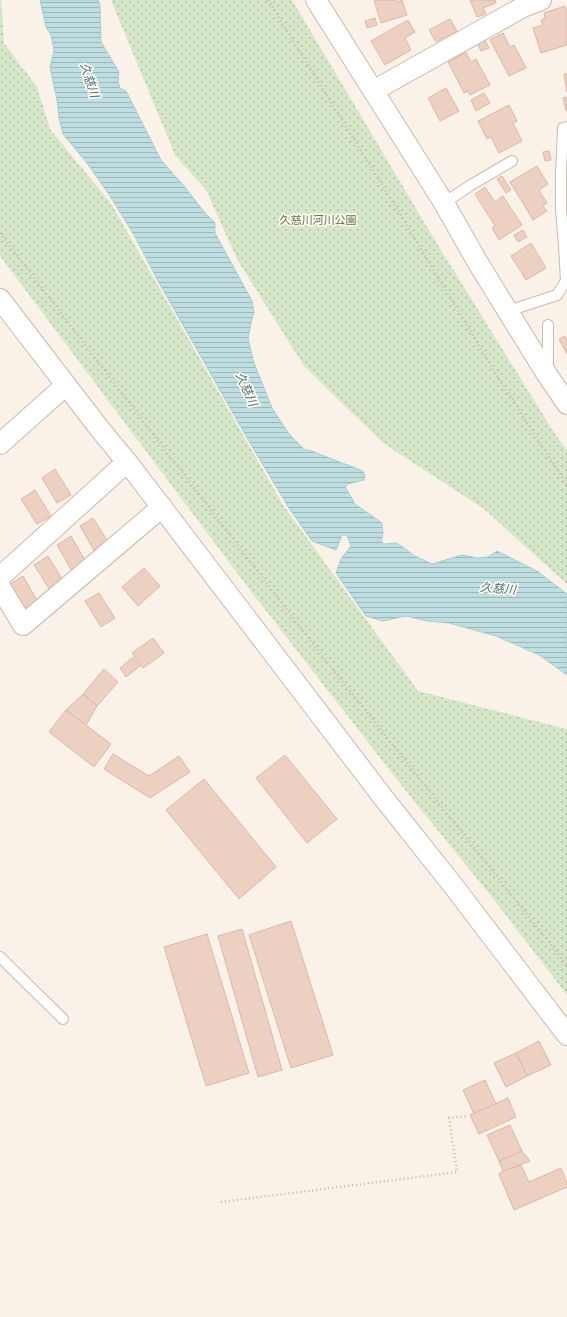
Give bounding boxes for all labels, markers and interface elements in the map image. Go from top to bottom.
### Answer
water label: 久慈川 [76,60,104,102]
park label: 久慈川河川公園 [280,212,357,227]
water label: 久慈川 [232,369,263,411]
water label: 久慈川 [479,578,519,598]

